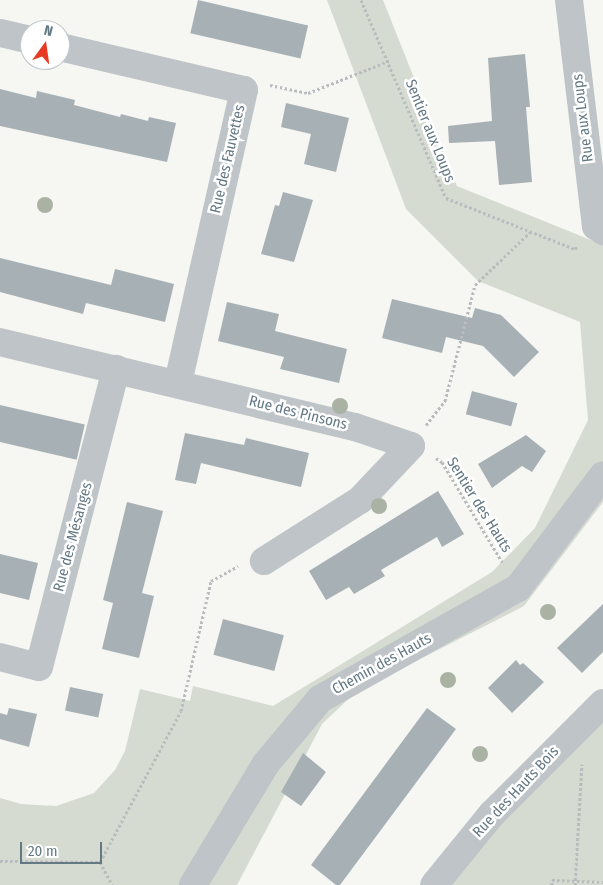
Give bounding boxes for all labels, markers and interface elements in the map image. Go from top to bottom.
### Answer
north arrow [20,20,70,70]
text: N [42,22,55,40]
street label: Rue aux Loups [569,73,597,163]
street label: Sentier aux Loups [401,77,459,185]
street label: Rue des Fauvettes [207,103,249,215]
street label: Rue des Pinsons [247,392,349,434]
street label: Sentier des Hauts [443,454,515,556]
street label: Rue des Mésanges [50,480,96,594]
street label: Chemin des Hauts [329,629,435,699]
street label: Rue des Hauts Bois [469,743,563,841]
scale bar [22,832,105,864]
text: 20 m [28,842,58,860]

